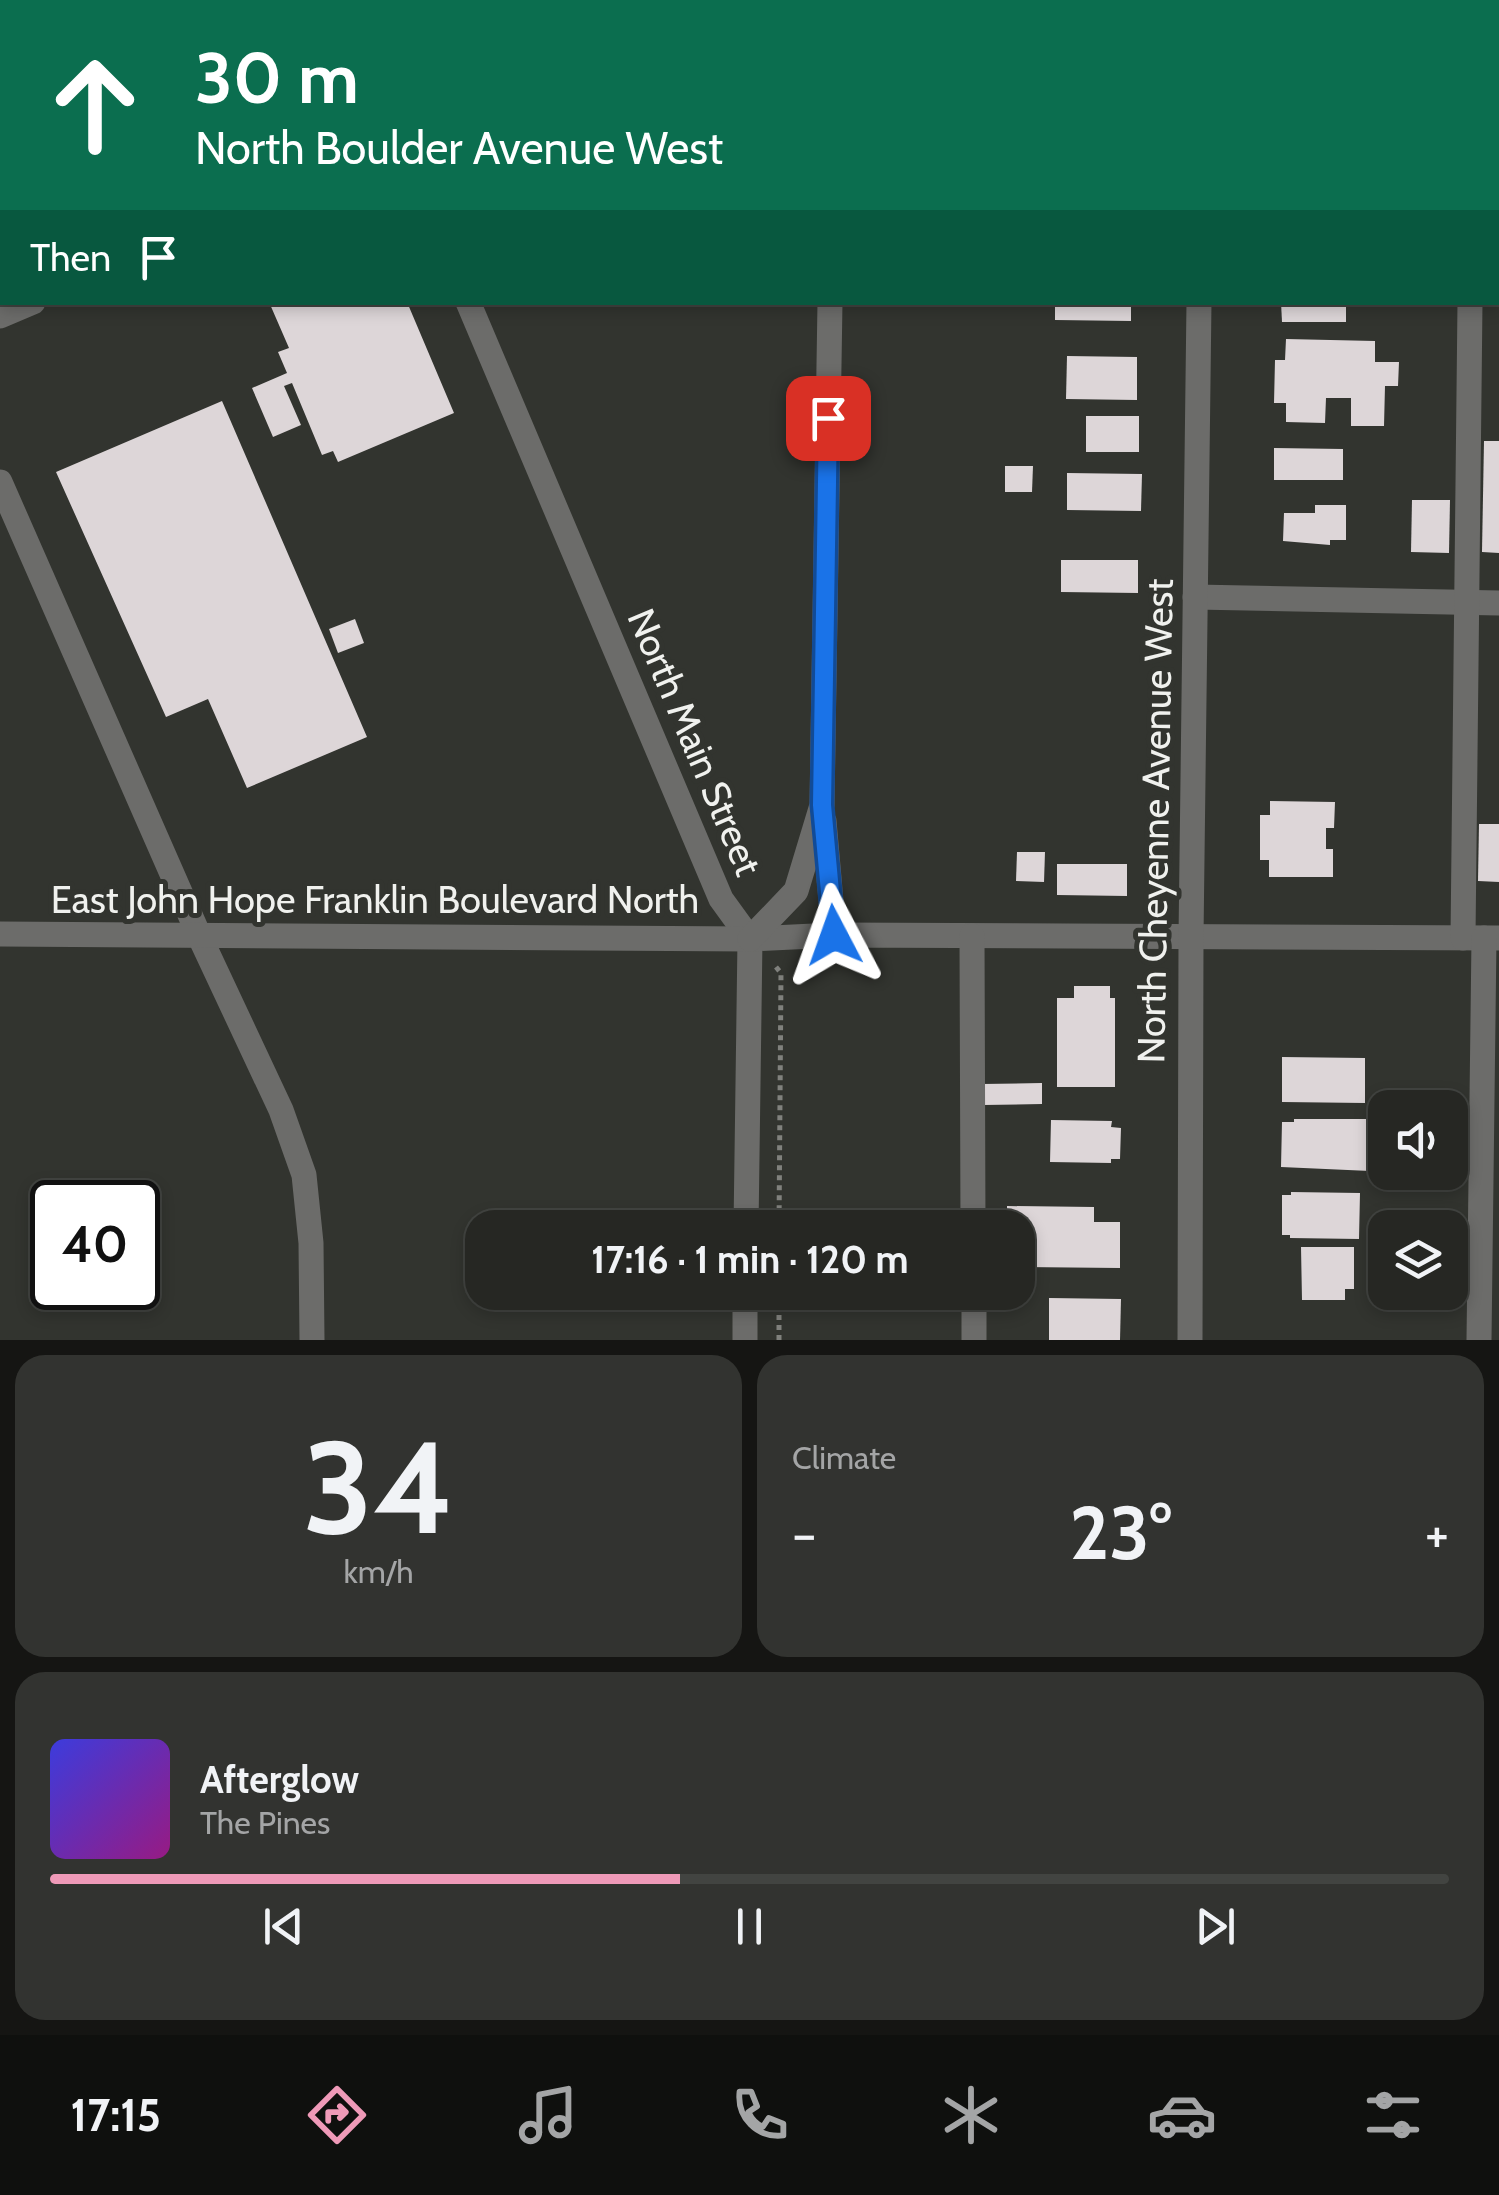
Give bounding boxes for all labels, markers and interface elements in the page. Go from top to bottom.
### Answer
text: 30 m [195,35,359,121]
icon: ahead [30,40,160,170]
text: North Boulder Avenue West [195,121,723,175]
icon: arrive [131,230,186,285]
text: Then [30,234,111,281]
pin [786,376,871,461]
icon: arrive [801,391,856,446]
street label: North Cheyenne Avenue West [1127,578,1183,1064]
street label: North Main Street [618,601,772,883]
street label: East John Hope Franklin Boulevard North [51,876,699,923]
position arrow [782,883,886,987]
map controls [1368,1090,1468,1310]
button: sound [1368,1090,1468,1190]
speed limit sign: 40 [30,1180,160,1310]
button: layers [1368,1210,1468,1310]
text: 17:16 · 1 min · 120 m [591,1236,909,1283]
text: 34 [303,1408,454,1566]
text: Climate [792,1438,896,1477]
text: 23° [1070,1487,1171,1578]
text: − [792,1500,816,1567]
text: + [1425,1500,1449,1567]
text: km/h [343,1552,414,1591]
text: Afterglow [200,1756,359,1803]
text: The Pines [200,1803,330,1842]
icon: previous [256,1899,311,1954]
icon: pause [722,1899,777,1954]
icon: next [1188,1899,1243,1954]
icon: directions [302,2080,372,2150]
icon: music [513,2080,583,2150]
icon: phone [725,2080,795,2150]
icon: climate [936,2080,1006,2150]
icon: car [1147,2080,1217,2150]
icon: filters [1358,2080,1428,2150]
text: 17:15 [71,2088,161,2142]

